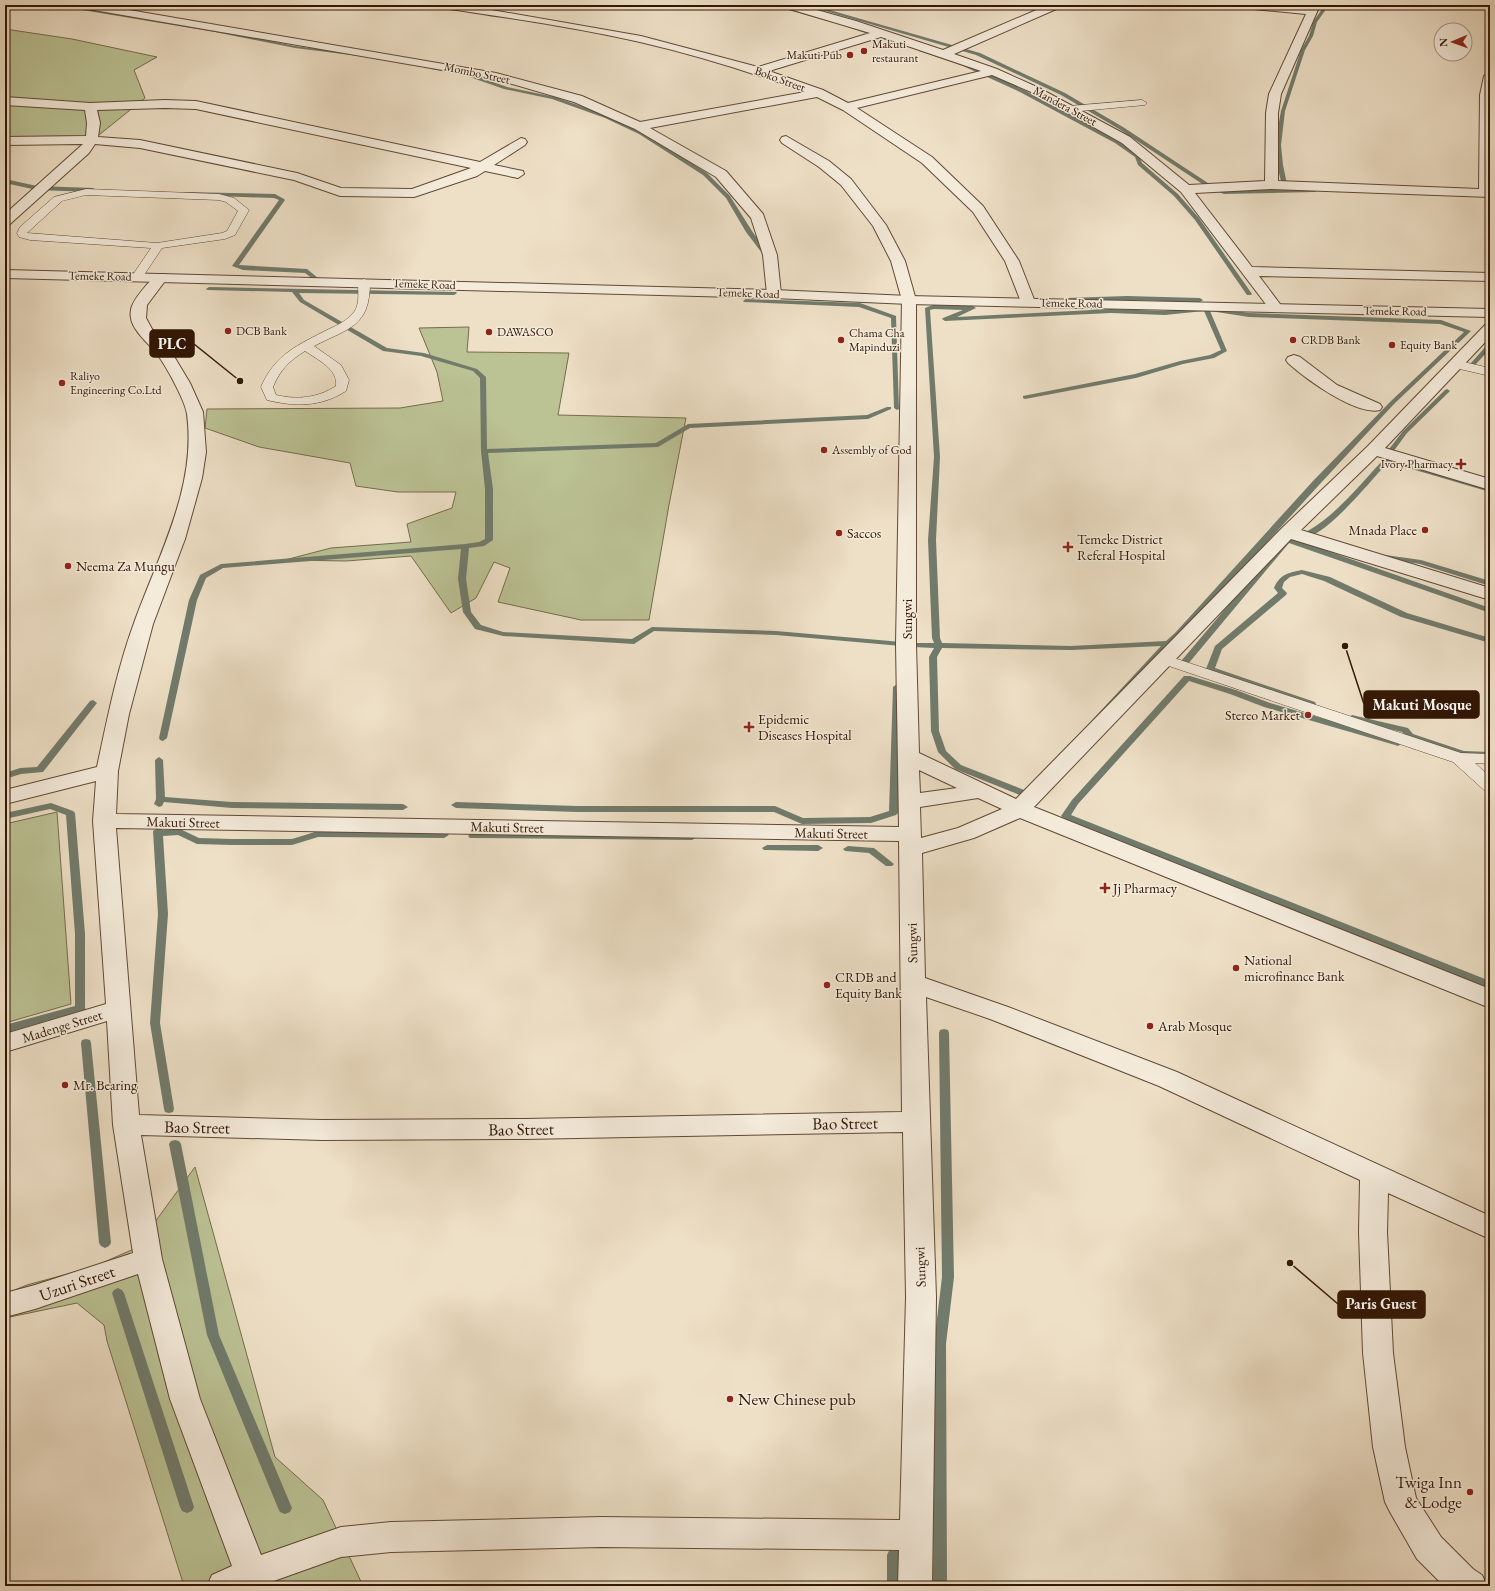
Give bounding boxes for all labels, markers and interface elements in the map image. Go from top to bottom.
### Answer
north arrow [1433,22,1473,62]
place label: Makuti restaurant [872,36,919,66]
text: N [1436,38,1450,47]
marker: Makuti restaurant [859,46,869,56]
place label: Makuti Pub [786,47,842,63]
marker: Makuti Pub [845,50,855,60]
street label: Mombo Street [443,58,512,88]
street label: Boko Street [752,62,808,96]
street label: Mandera Street [1030,83,1100,130]
street label: Temeke Road [68,267,133,285]
street label: Temeke Road [392,275,457,293]
street label: Temeke Road [716,284,781,302]
street label: Temeke Road [1039,294,1104,312]
street label: Temeke Road [1363,302,1428,320]
place label: DCB Bank [236,323,287,339]
place label: DAWASCO [497,324,553,340]
place label: Chama Cha Mapinduzi [849,325,905,355]
marker: DCB Bank [223,326,233,336]
marker: DAWASCO [484,327,494,337]
callout: PLC [150,330,194,357]
place label: CRDB Bank [1301,332,1361,348]
text: PLC [158,334,186,353]
marker: Chama Cha Mapinduzi [836,335,846,345]
marker: CRDB Bank [1288,335,1298,345]
place label: Equity Bank [1400,337,1458,353]
marker: Equity Bank [1387,340,1397,350]
place label: Raliyo Engineering Co.Ltd [70,368,162,398]
marker: Raliyo Engineering Co.Ltd [57,378,67,388]
place label: Assembly of God [831,442,912,458]
marker: Assembly of God [819,445,829,455]
place label: Ivory Pharmacy [1381,456,1454,472]
marker: Ivory Pharmacy [1456,459,1466,469]
place label: Mnada Place [1348,521,1418,539]
place label: Saccos [847,524,882,542]
marker: Mnada Place [1420,525,1430,535]
marker: Saccos [834,528,844,538]
place label: Temeke District Referal Hospital [1077,530,1166,564]
marker: Temeke District Referal Hospital [1062,541,1074,553]
place label: Neema Za Mungu [76,557,175,575]
marker: Neema Za Mungu [63,561,73,571]
street label: Sungwi [898,598,916,639]
callout: Makuti Mosque [1364,691,1479,718]
text: Makuti Mosque [1372,695,1472,714]
place label: Stereo Market [1225,706,1301,724]
place label: Epidemic Diseases Hospital [758,710,852,744]
marker: Stereo Market [1303,710,1313,720]
marker: Epidemic Diseases Hospital [743,721,755,733]
street label: Makuti Street [146,812,220,832]
street label: Makuti Street [470,817,544,837]
street label: Makuti Street [794,823,868,843]
place label: Jj Pharmacy [1112,879,1178,897]
marker: Jj Pharmacy [1100,883,1110,893]
street label: Sungwi [903,922,921,963]
place label: National microfinance Bank [1244,951,1345,985]
marker: National microfinance Bank [1231,963,1241,973]
place label: CRDB and Equity Bank [835,968,902,1002]
marker: CRDB and Equity Bank [822,980,832,990]
street label: Madenge Street [20,1005,105,1047]
place label: Arab Mosque [1157,1017,1232,1035]
marker: Arab Mosque [1145,1021,1155,1031]
place label: Mr. Bearing [73,1076,138,1094]
marker: Mr. Bearing [60,1080,70,1090]
street label: Bao Street [812,1111,879,1135]
street label: Bao Street [164,1115,231,1139]
street label: Bao Street [488,1117,555,1141]
street label: Sungwi [910,1246,930,1287]
street label: Uzuri Street [36,1260,118,1306]
callout: Paris Guest [1338,1291,1425,1318]
text: Paris Guest [1345,1294,1417,1313]
place label: New Chinese pub [738,1388,856,1410]
marker: New Chinese pub [725,1394,735,1404]
place label: Twiga Inn & Lodge [1395,1471,1462,1513]
marker: Twiga Inn & Lodge [1465,1487,1475,1497]

